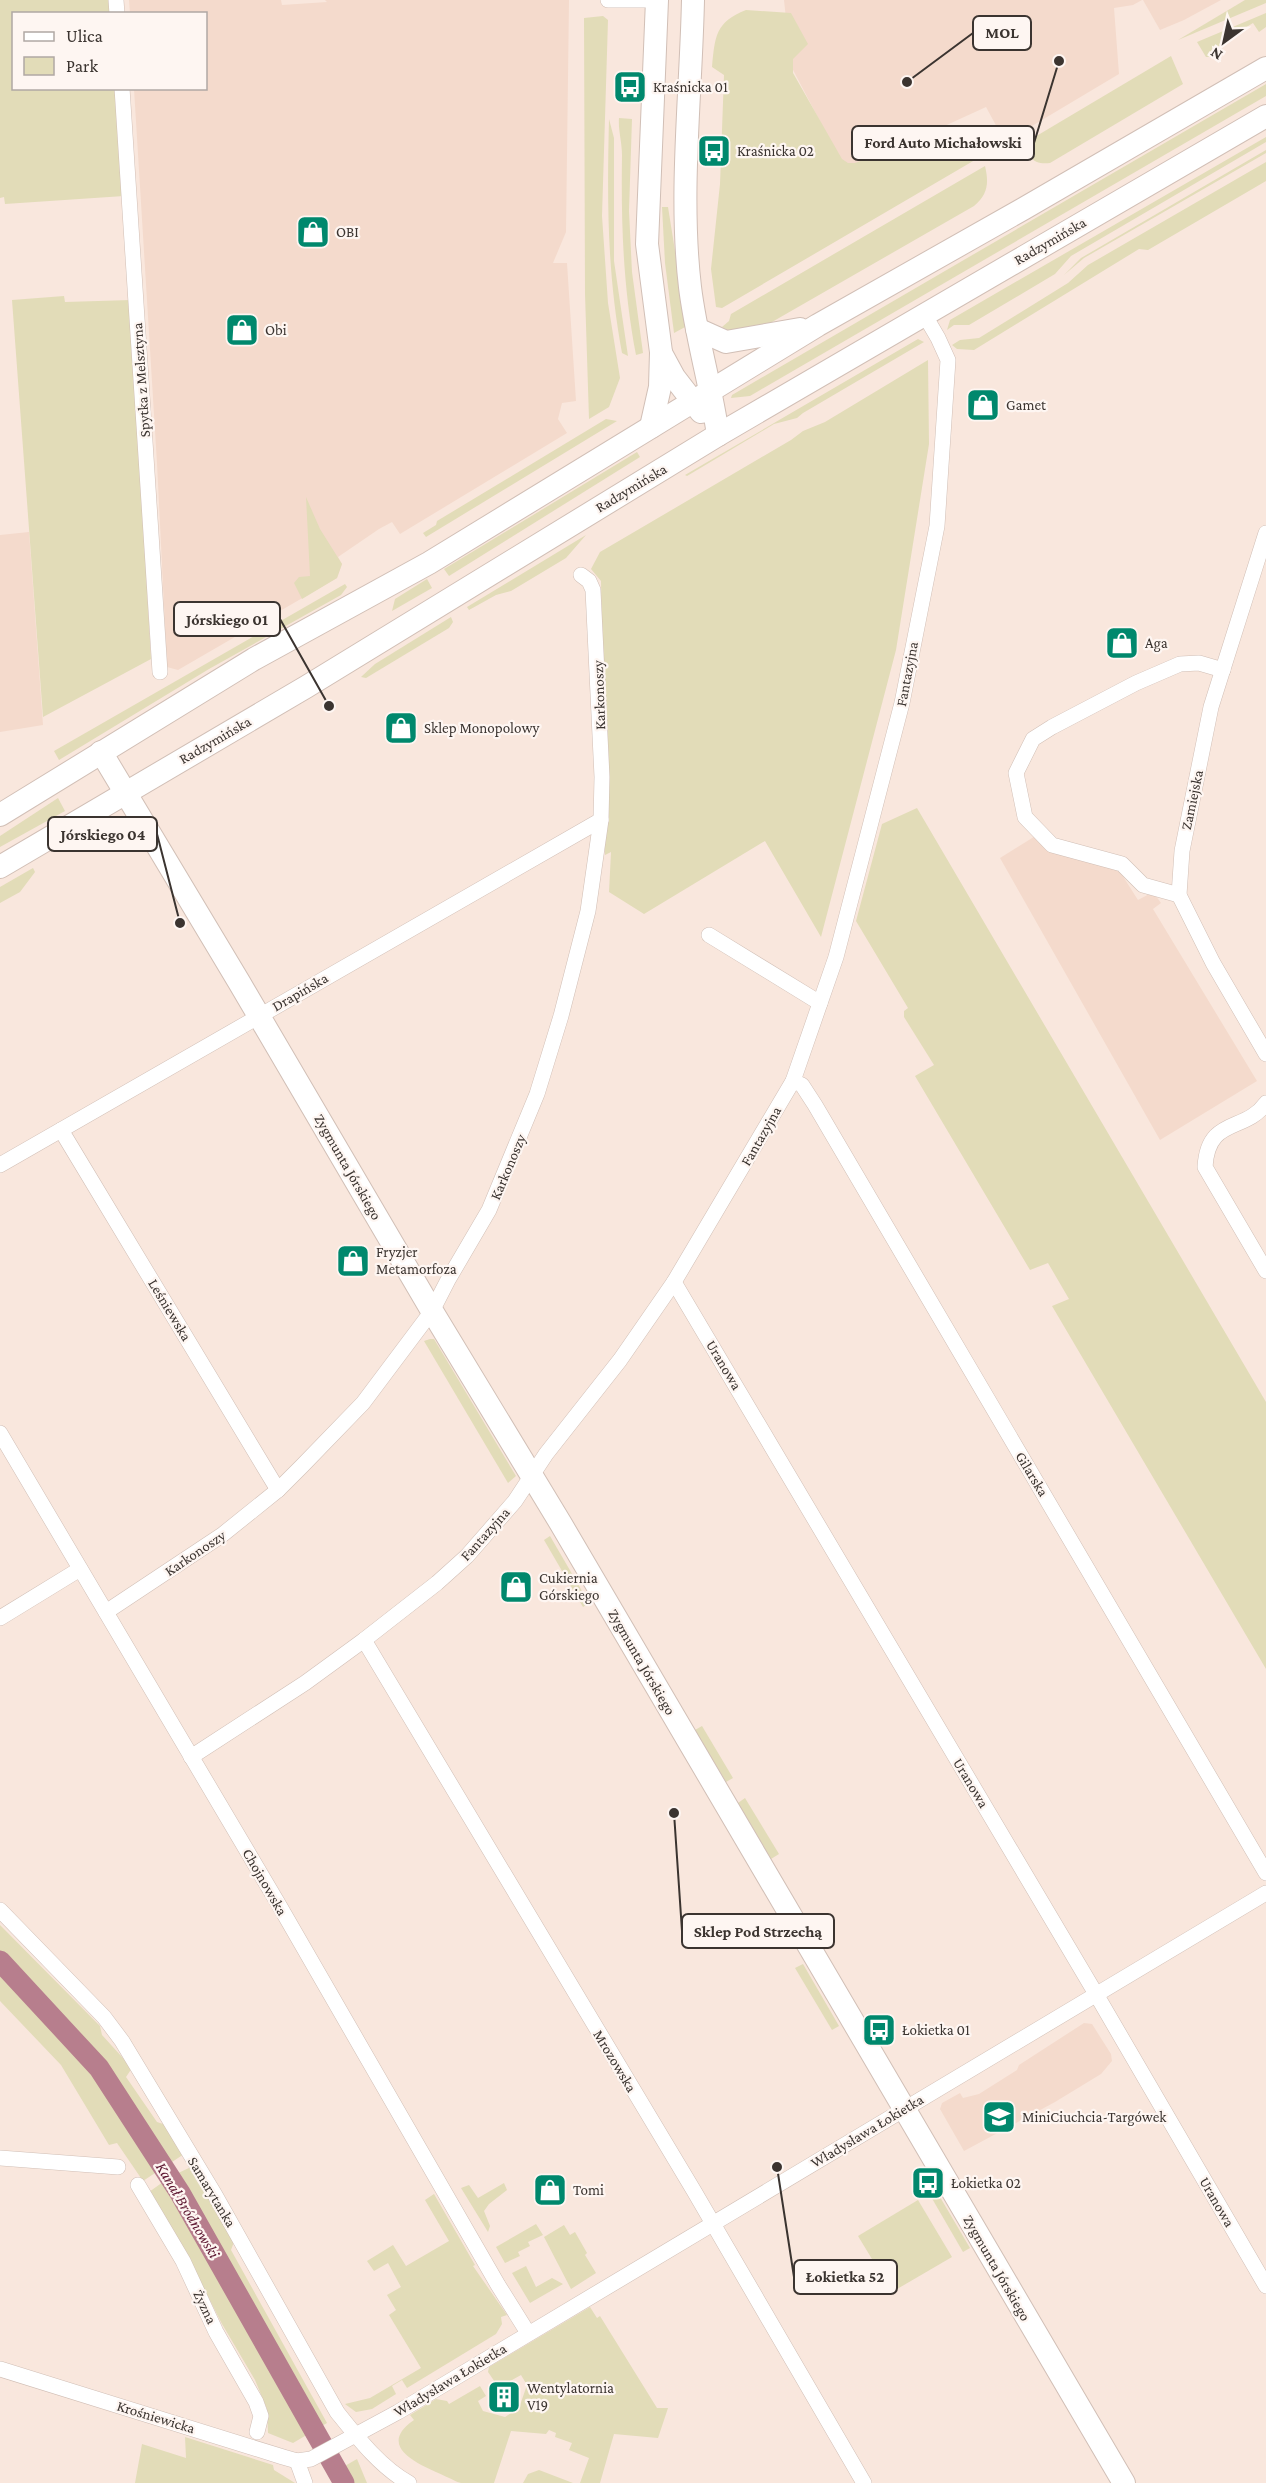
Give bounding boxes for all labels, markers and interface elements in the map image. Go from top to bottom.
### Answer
legend [12,12,207,90]
north arrow [1194,12,1254,72]
callout: MOL [973,16,1031,50]
text: MOL [985,24,1019,41]
text: Ulica [66,26,103,46]
text: N [1207,44,1225,64]
text: Park [66,56,98,76]
bus stop icon: Kraśnicka 01 [612,69,648,105]
place label: Kraśnicka 01 [653,79,728,95]
callout: Ford Auto Michałowski [852,126,1034,160]
bus stop icon: Kraśnicka 02 [696,133,732,169]
text: Ford Auto Michałowski [864,134,1022,151]
place label: Kraśnicka 02 [737,143,814,159]
shop icon: OBI [295,214,331,250]
street label: Radzymińska [1011,214,1089,269]
place label: OBI [336,224,359,240]
shop icon: Obi [224,312,260,348]
street label: Spytka z Melsztyna [129,322,154,438]
place label: Obi [265,322,287,338]
shop icon: Gamet [965,387,1001,423]
place label: Gamet [1006,397,1047,413]
street label: Radzymińska [592,460,670,516]
callout: Jórskiego 01 [174,602,280,636]
text: Jórskiego 01 [184,611,268,628]
shop icon: Aga [1104,625,1140,661]
place label: Aga [1145,635,1168,652]
street label: Fantazyjna [893,640,922,708]
street label: Karkonoszy [590,660,609,730]
shop icon: Sklep Monopolowy [383,710,419,746]
street label: Radzymińska [176,713,254,768]
place label: Sklep Monopolowy [424,720,540,737]
street label: Zamiejska [1178,768,1207,832]
callout: Jórskiego 04 [48,817,157,851]
text: Jórskiego 04 [59,826,146,843]
street label: Drapińska [269,970,331,1015]
street label: Fantazyjna [738,1103,785,1169]
street label: Zygmunta Jórskiego [310,1111,385,1223]
street label: Karkonoszy [487,1132,530,1203]
shop icon: Fryzjer Metamorfoza [335,1243,371,1279]
place label: Fryzjer Metamorfoza [376,1244,457,1277]
street label: Leśniewska [145,1276,195,1344]
street label: Uranowa [703,1337,745,1393]
street label: Gilarska [1012,1449,1052,1499]
street label: Fantazyjna [457,1504,514,1564]
street label: Karkonoszy [162,1527,229,1580]
shop icon: Cukiernia Górskiego [498,1569,534,1605]
place label: Cukiernia Górskiego [539,1570,599,1604]
street label: Zygmunta Jórskiego [604,1606,679,1718]
street label: Uranowa [950,1755,992,1811]
street label: Chojnowska [239,1846,291,1919]
callout: Sklep Pod Strzechą [682,1914,834,1948]
text: Sklep Pod Strzechą [694,1923,822,1940]
bus stop icon: Łokietka 01 [861,2012,897,2048]
place label: Łokietka 01 [902,2022,970,2038]
street label: Mrozowska [590,2027,640,2095]
street label: Władysława Łokietka [808,2091,927,2172]
school or university icon: MiniCiuchcia-Targówek [981,2099,1017,2135]
place label: MiniCiuchcia-Targówek [1022,2109,1167,2126]
street label: Samarytanka [184,2154,239,2231]
water label: Kanał Bródnowski [153,2159,224,2262]
bus stop icon: Łokietka 02 [910,2165,946,2201]
shop icon: Tomi [532,2172,568,2208]
street label: Uranowa [1196,2174,1238,2230]
place label: Łokietka 02 [951,2175,1021,2191]
place label: Tomi [573,2182,604,2198]
street label: Zygmunta Jórskiego [959,2212,1034,2324]
callout: Łokietka 52 [794,2260,897,2294]
text: Łokietka 52 [806,2268,884,2285]
street label: Żyzna [189,2287,220,2327]
street label: Władysława Łokietka [391,2340,510,2421]
building icon: Wentylatornia V19 [486,2379,522,2415]
place label: Wentylatornia V19 [527,2380,614,2413]
street label: Krośniewicka [115,2398,197,2436]

